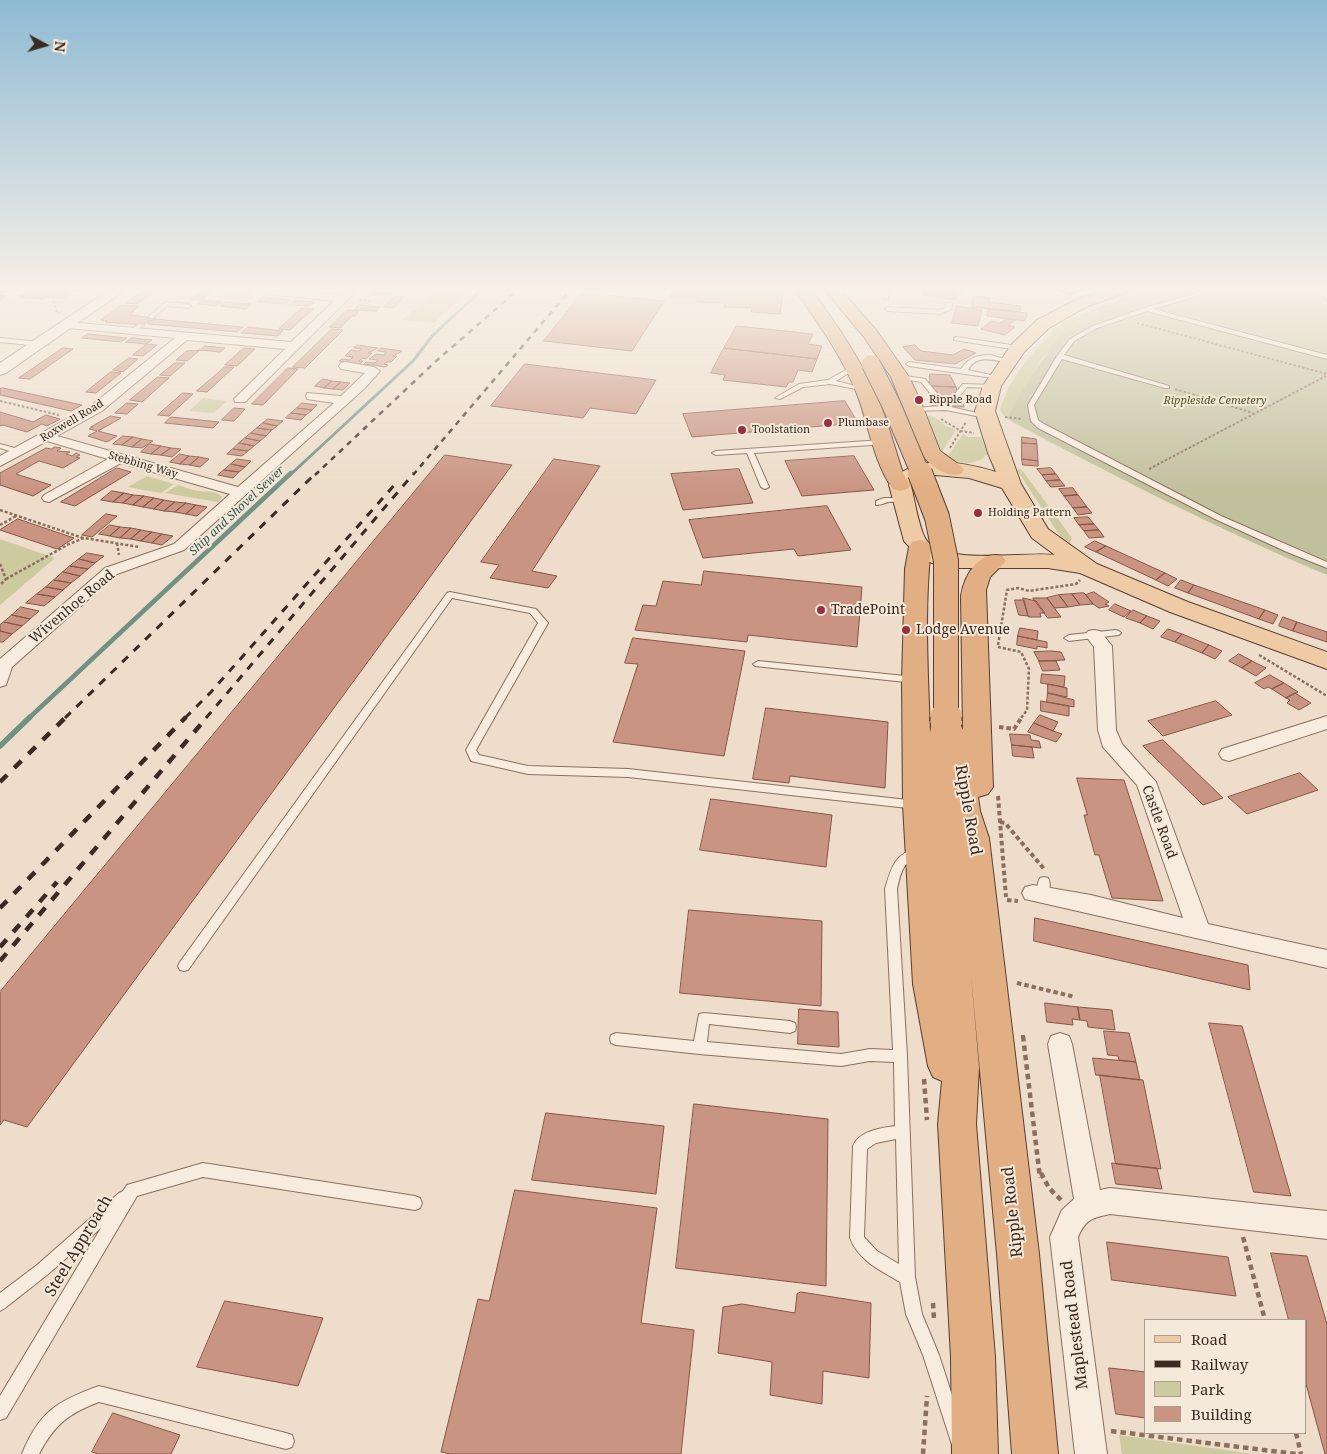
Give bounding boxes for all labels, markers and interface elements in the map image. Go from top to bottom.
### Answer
north arrow [20,20,70,70]
text: N [50,40,70,53]
place label: Ripple Road [929,393,992,407]
marker: Ripple Road [913,394,925,406]
park label: Rippleside Cemetery [1163,394,1267,408]
street label: Roxwell Road [38,397,106,445]
place label: Plumbase [838,416,889,430]
marker: Plumbase [822,417,834,429]
place label: Toolstation [752,423,810,437]
marker: Toolstation [736,424,748,436]
street label: Stebbing Way [107,449,179,481]
water label: Ship and Shovel Sewer [186,463,288,559]
place label: Holding Pattern [988,506,1071,520]
marker: Holding Pattern [972,507,984,519]
street label: Wivenhoe Road [26,567,118,647]
place label: TradePoint [831,602,905,618]
marker: TradePoint [815,604,827,616]
place label: Lodge Avenue [916,622,1010,638]
marker: Lodge Avenue [900,624,912,636]
street label: Ripple Road [951,763,985,857]
street label: Castle Road [1138,783,1180,861]
street label: Ripple Road [999,1165,1027,1259]
street label: Steel Approach [41,1192,117,1300]
street label: Maplestead Road [1058,1259,1092,1391]
legend [1144,1319,1307,1434]
text: Road [1191,1329,1227,1349]
text: Railway [1191,1354,1248,1374]
text: Park [1191,1379,1224,1399]
text: Building [1191,1404,1252,1424]

